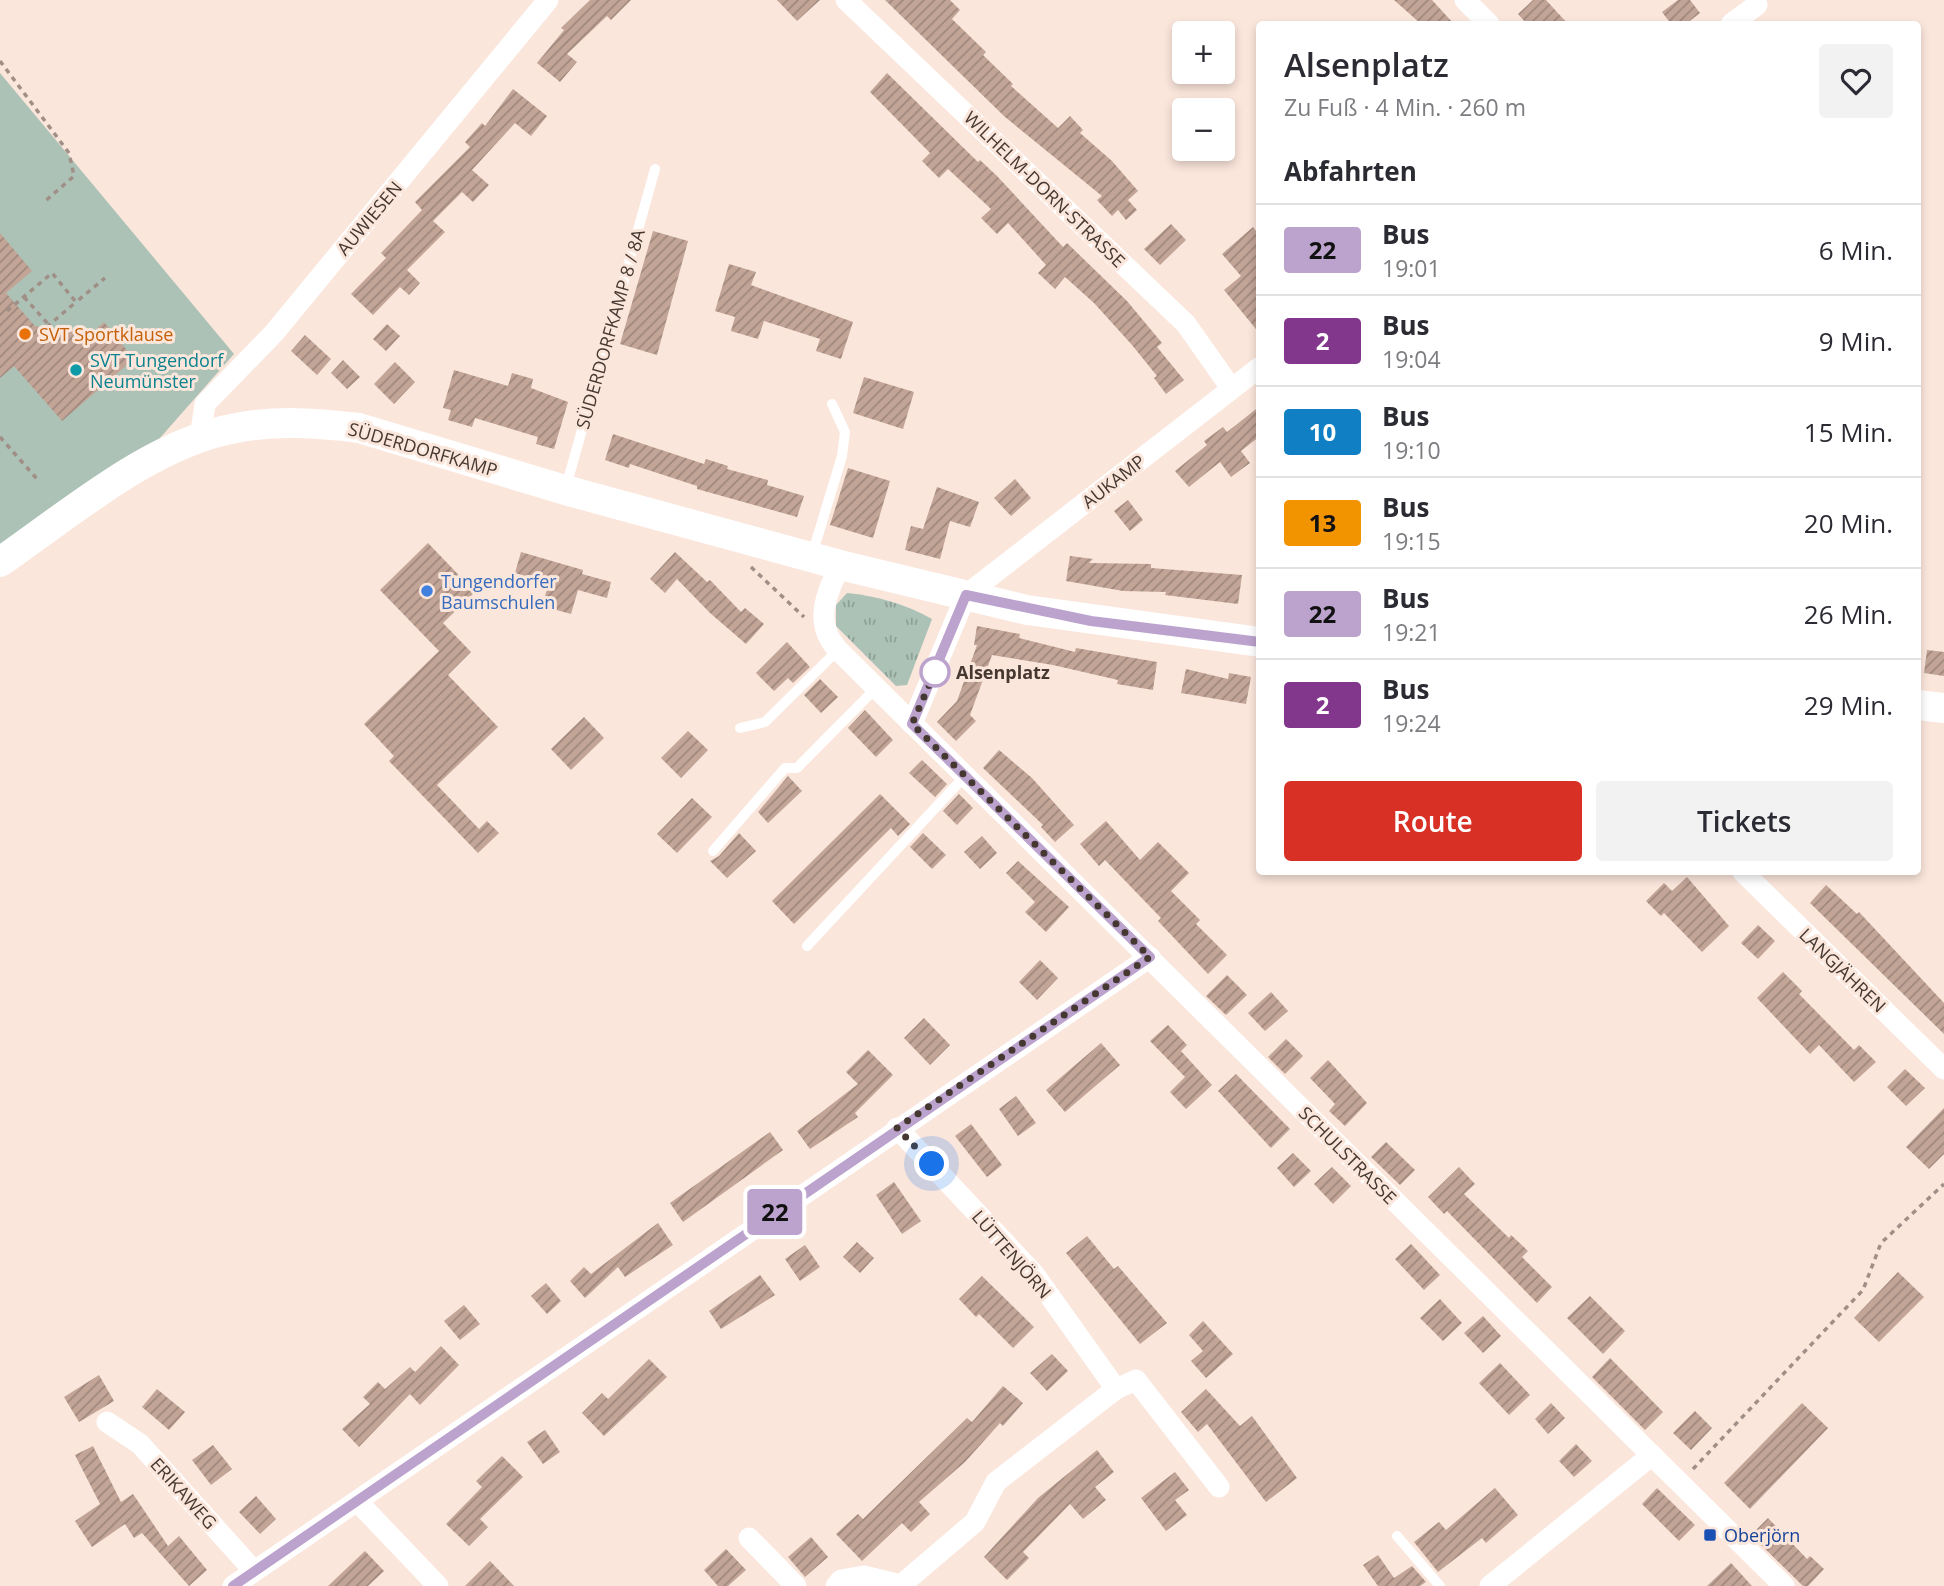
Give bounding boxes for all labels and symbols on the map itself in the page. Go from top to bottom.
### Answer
street label: WILHELM-DORN-STRASSE [959,106,1131,272]
street label: AUWIESEN [331,176,407,260]
street label: SÜDERDORFKAMP 8 / 8A [570,226,650,432]
place label: SVT Sportklause [39,322,173,346]
marker: SVT Sportklause [17,326,33,342]
place label: SVT Tungendorf Neumünster [90,348,224,393]
marker: SVT Tungendorf Neumünster [68,362,84,378]
street label: SÜDERDORFKAMP [346,416,500,482]
street label: AUKAMP [1076,449,1150,513]
place label: Tungendorfer Baumschulen [441,569,557,614]
marker: Tungendorfer Baumschulen [419,583,435,599]
marker: Alsenplatz [920,657,950,687]
place label: Alsenplatz [956,660,1050,684]
street label: LANGJÄHREN [1795,923,1891,1017]
street label: SCHULSTRASSE [1294,1101,1402,1209]
your location [914,1146,949,1181]
line badge: 22 [744,1189,806,1235]
street label: LÜTTENJÖRN [967,1205,1057,1303]
street label: ERIKAWEG [146,1452,222,1534]
place label: Oberjörn [1724,1523,1800,1547]
marker: Oberjörn [1702,1527,1718,1543]

